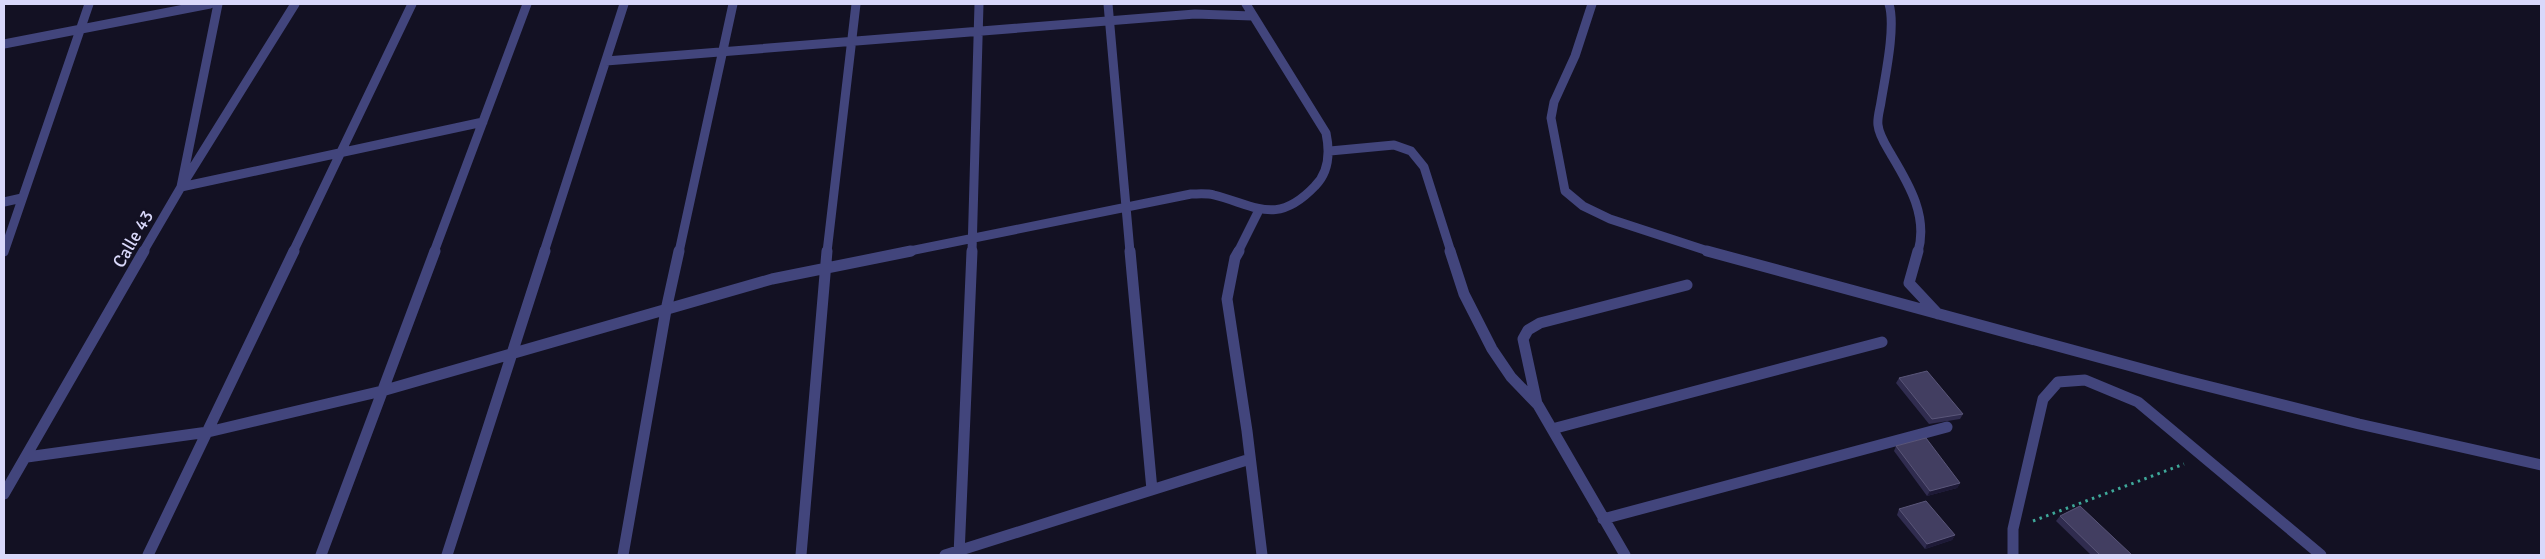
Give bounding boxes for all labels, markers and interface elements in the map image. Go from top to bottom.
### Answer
street label: Calle 43 [108,206,158,272]

